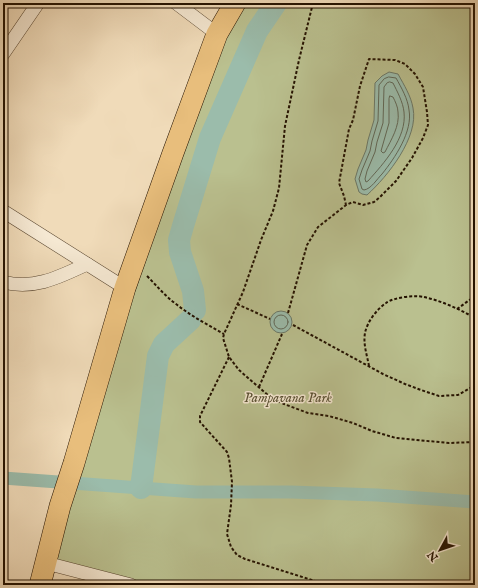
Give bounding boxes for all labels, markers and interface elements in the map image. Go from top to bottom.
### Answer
park label: Pampavana Park [244,389,332,407]
north arrow [420,530,460,570]
text: N [424,547,442,565]

